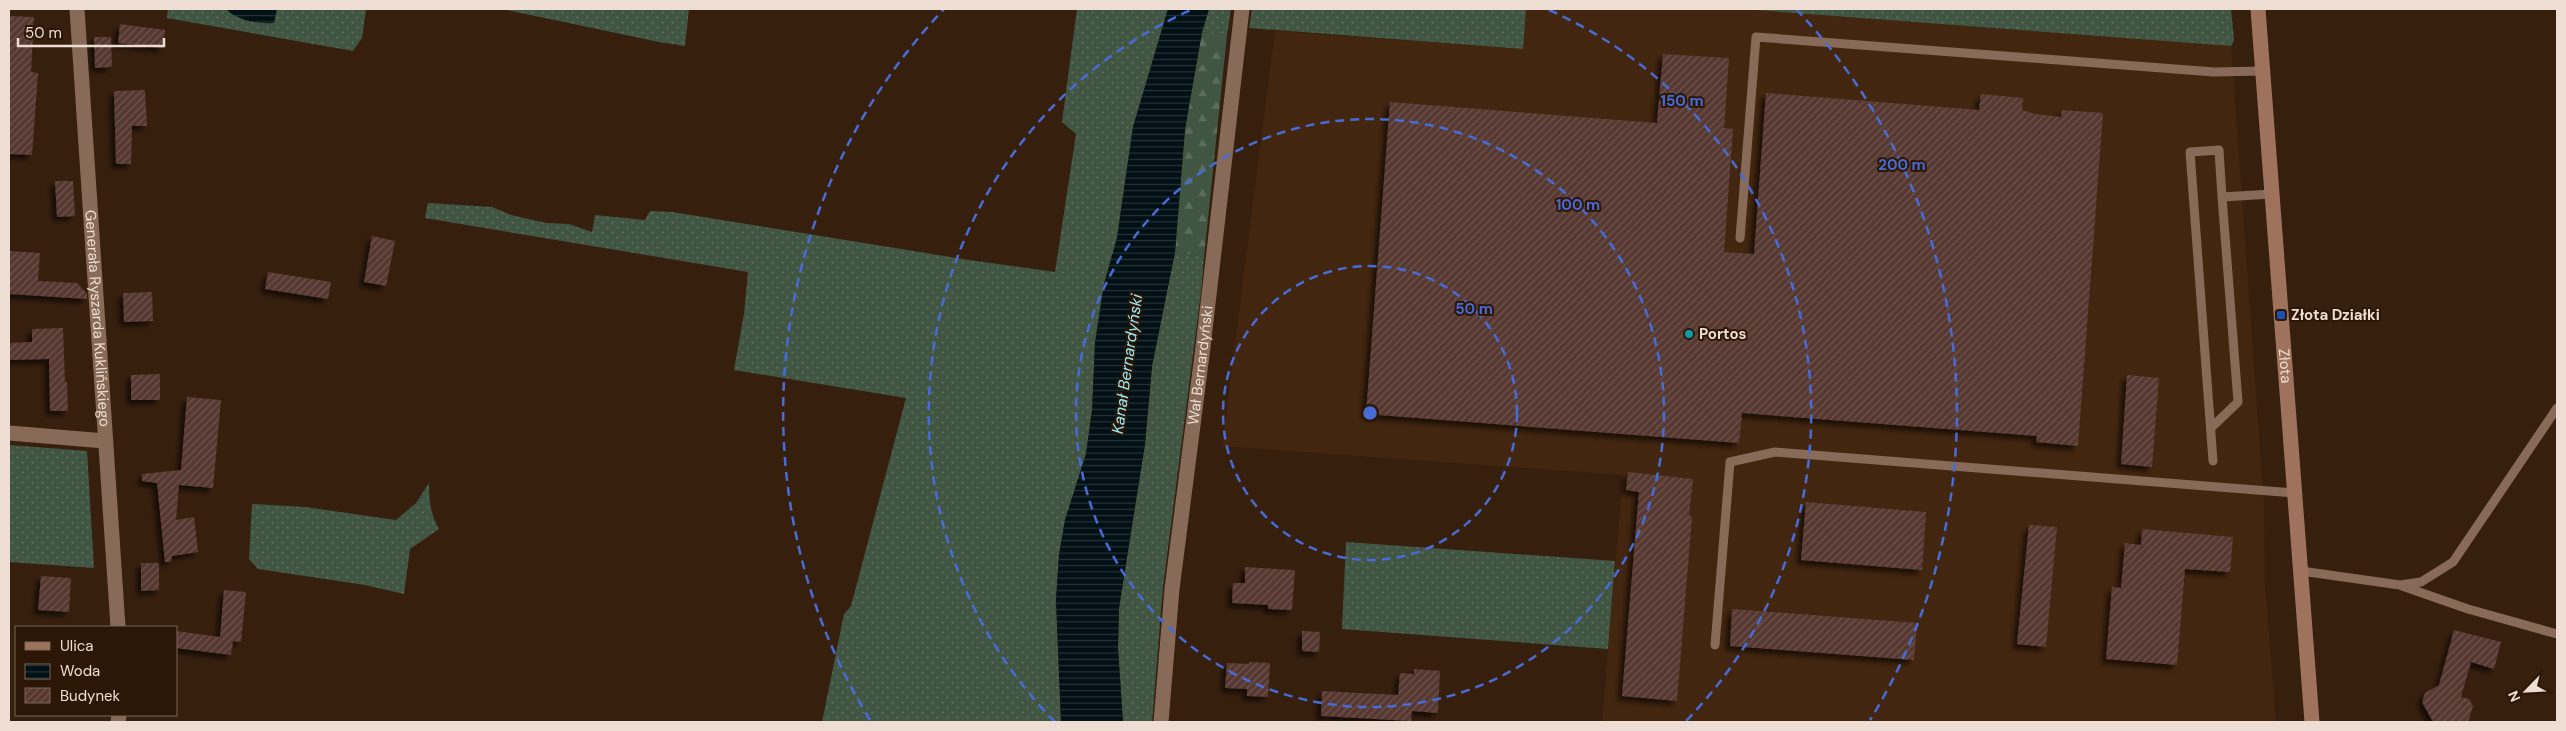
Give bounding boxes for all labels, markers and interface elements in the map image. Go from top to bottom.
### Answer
scale bar [18,15,164,47]
text: 50 m [25,23,62,43]
text: 150 m [1661,91,1704,111]
text: 200 m [1878,155,1926,175]
text: 100 m [1556,195,1600,215]
street label: Generała Ryszarda Kuklińskiego [80,209,115,428]
water label: Kanał Bernardyński [1107,292,1147,435]
text: 50 m [1455,299,1493,319]
street label: Wał Bernardyński [1183,305,1218,426]
place label: Złota Działki [2291,305,2380,325]
marker: Złota Działki [2275,309,2287,321]
place label: Portos [1699,324,1747,344]
marker: Portos [1683,328,1695,340]
street label: Złota [2274,348,2296,384]
centre of rings [1361,404,1379,422]
legend [15,626,178,716]
text: Ulica [60,636,94,656]
text: Woda [60,661,100,681]
north arrow [2501,666,2551,716]
text: Budynek [60,686,121,706]
text: N [2504,688,2524,705]

